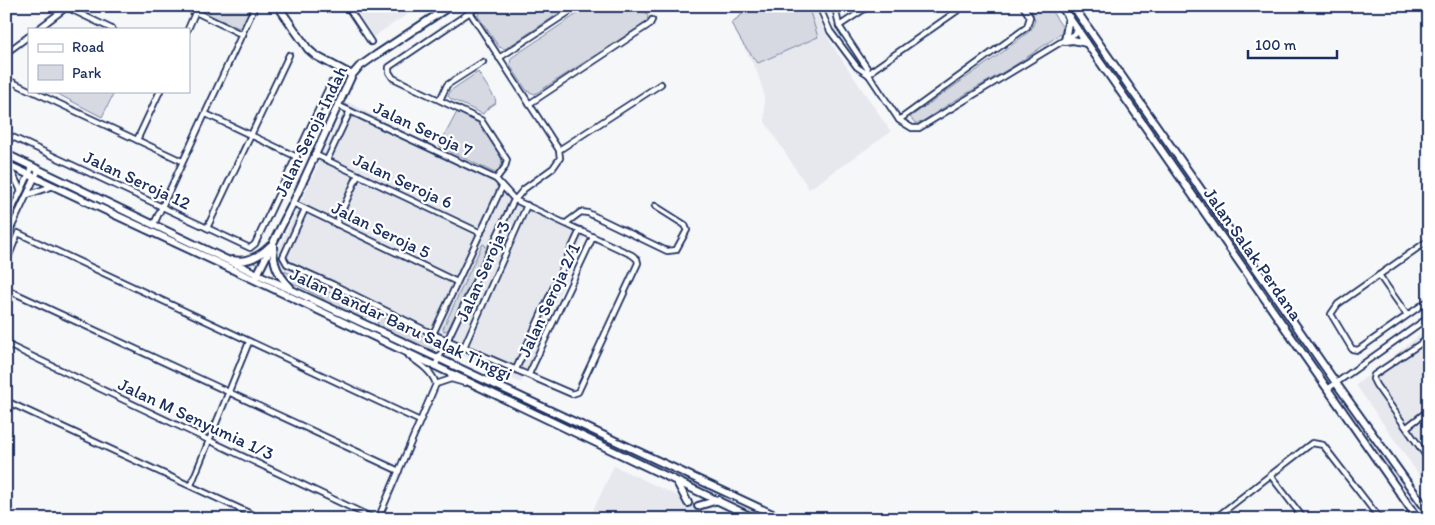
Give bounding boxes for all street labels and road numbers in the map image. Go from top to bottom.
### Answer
street label: Jalan Seroja Indah [270,62,352,200]
street label: Jalan Seroja 7 [370,96,476,162]
street label: Jalan Seroja 12 [80,146,195,215]
street label: Jalan Seroja 6 [350,148,456,214]
street label: Jalan Salak Perdana [1199,183,1307,325]
street label: Jalan Seroja 5 [328,197,434,263]
street label: Jalan Seroja 3 [451,217,515,325]
street label: Jalan Seroja 2/1 [513,239,585,361]
street label: Jalan Bandar Baru Salak Tinggi [286,263,516,385]
street label: Jalan M Senyumia 1/3 [115,373,278,465]

